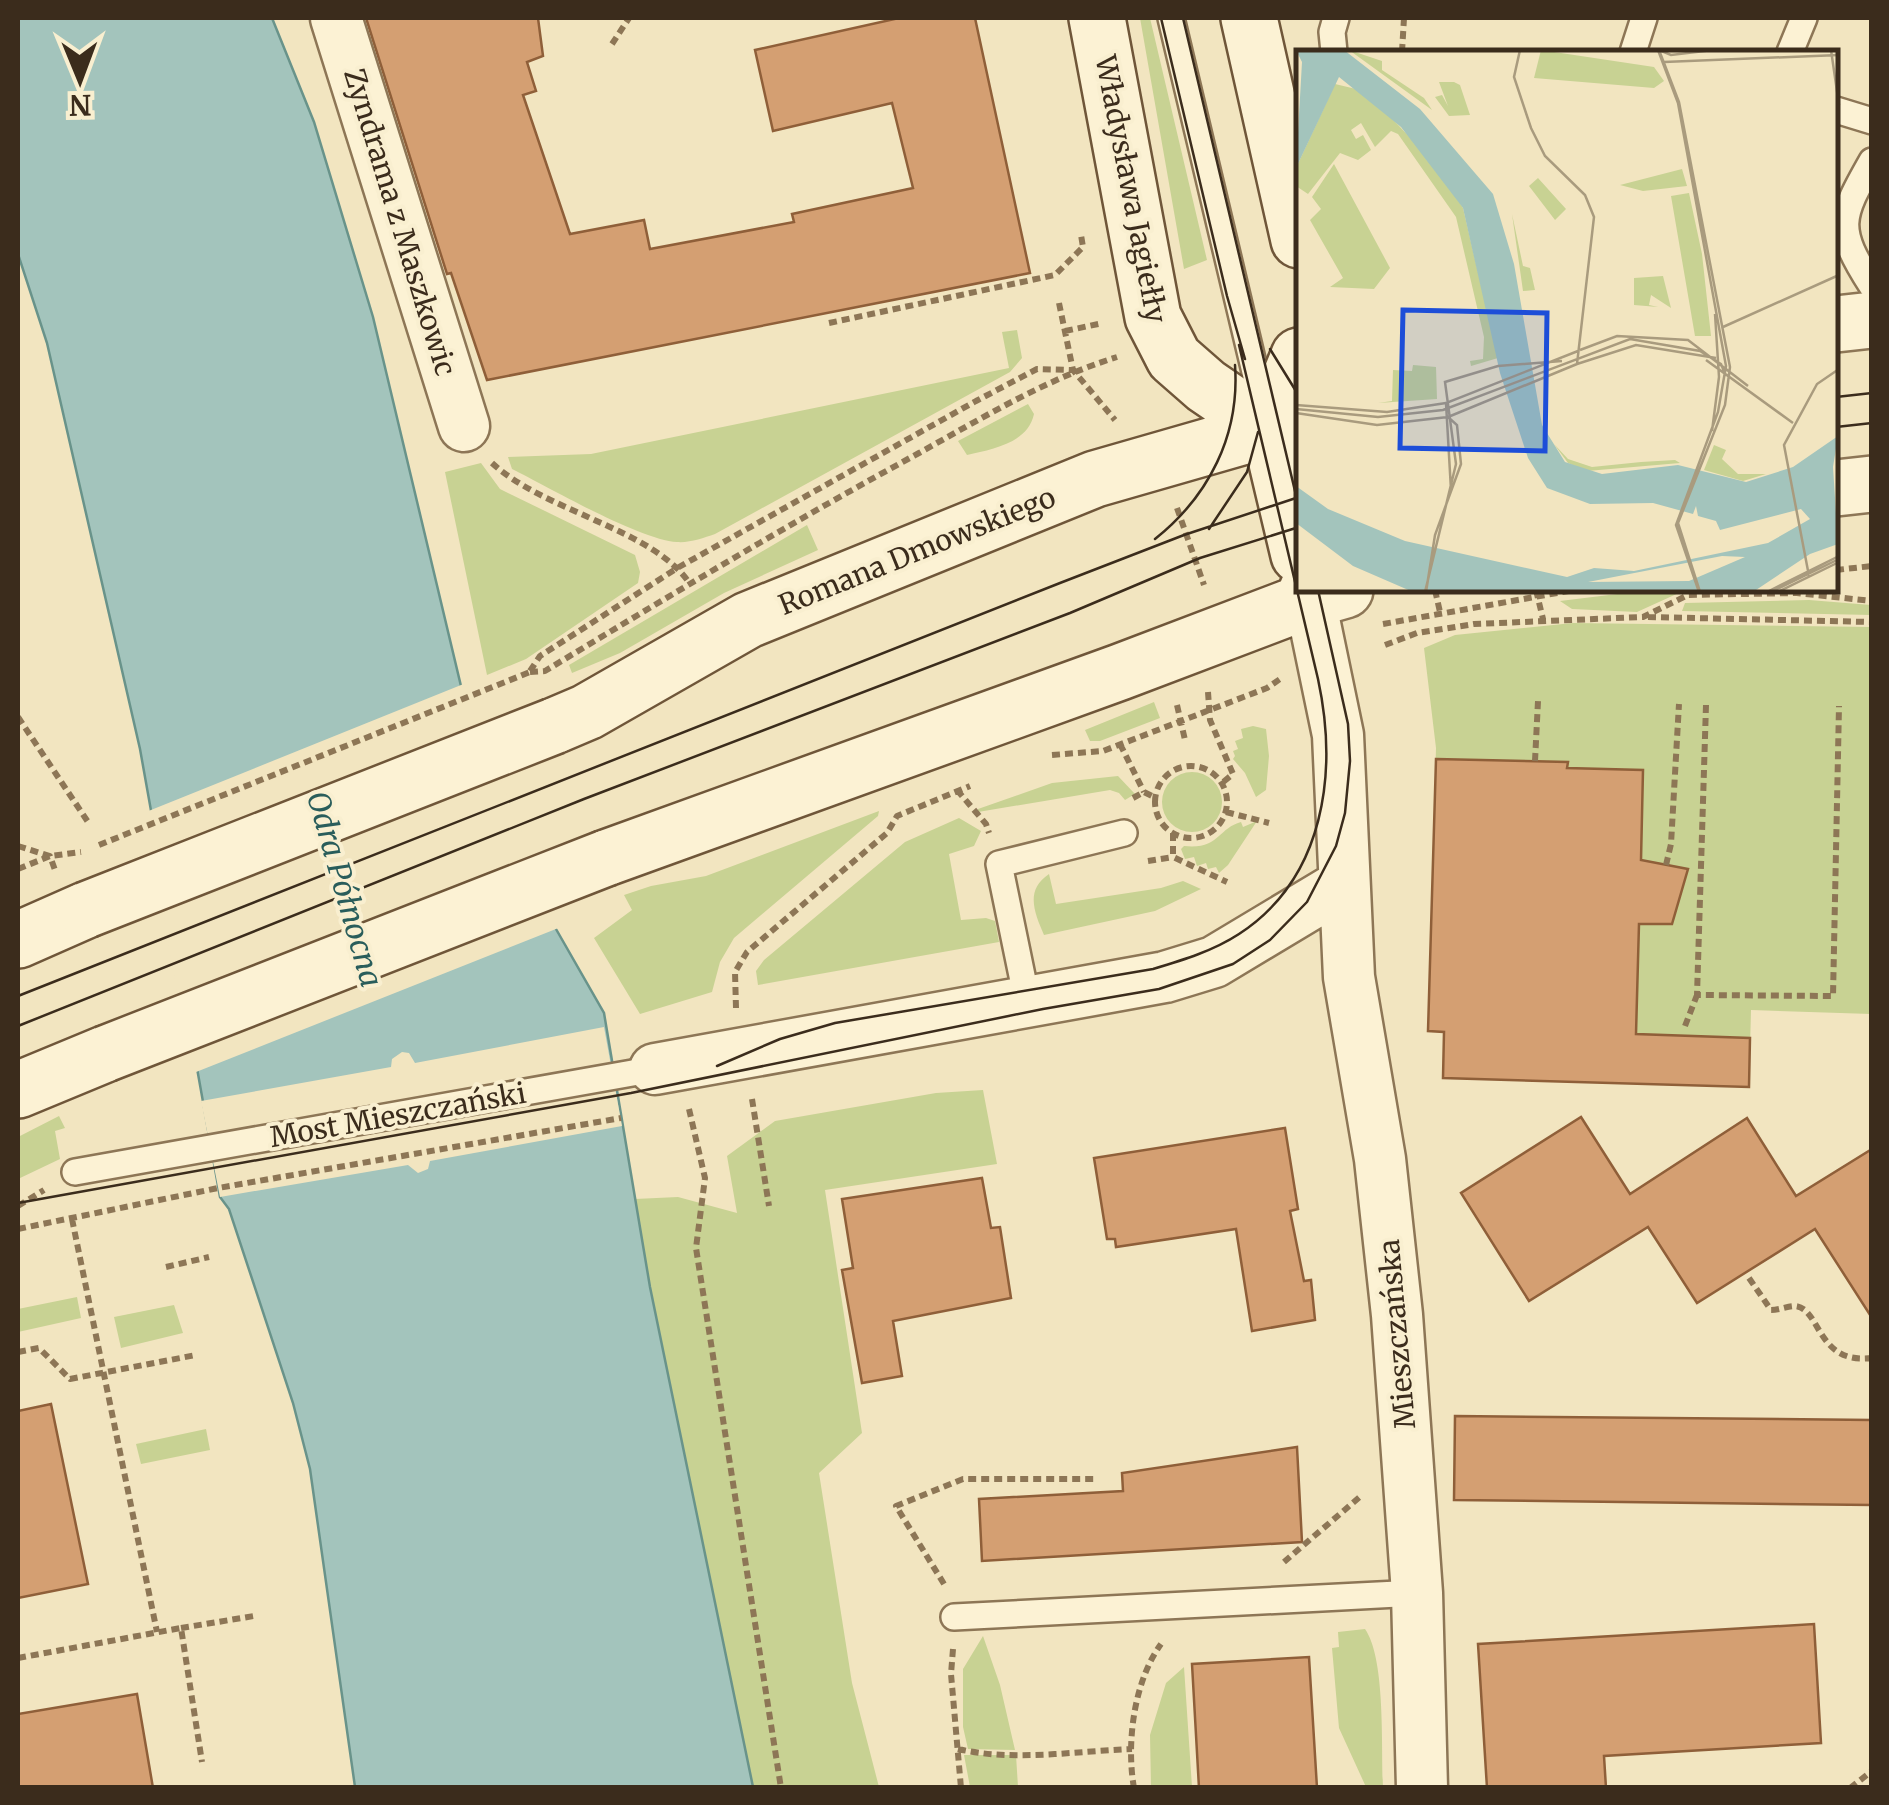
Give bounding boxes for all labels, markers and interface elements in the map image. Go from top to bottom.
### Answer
north arrow [30,30,130,130]
inset map [1296,50,1839,592]
street label: Władysława Jagiełły [1087,51,1175,327]
street label: Zyndrama z Maszkowic [336,64,464,380]
text: N [69,87,92,123]
street label: Romana Dmowskiego [773,479,1061,623]
water label: Odra Północna [299,787,391,991]
street label: Most Mieszczański [267,1075,529,1155]
street label: Mieszczańska [1371,1238,1423,1430]

